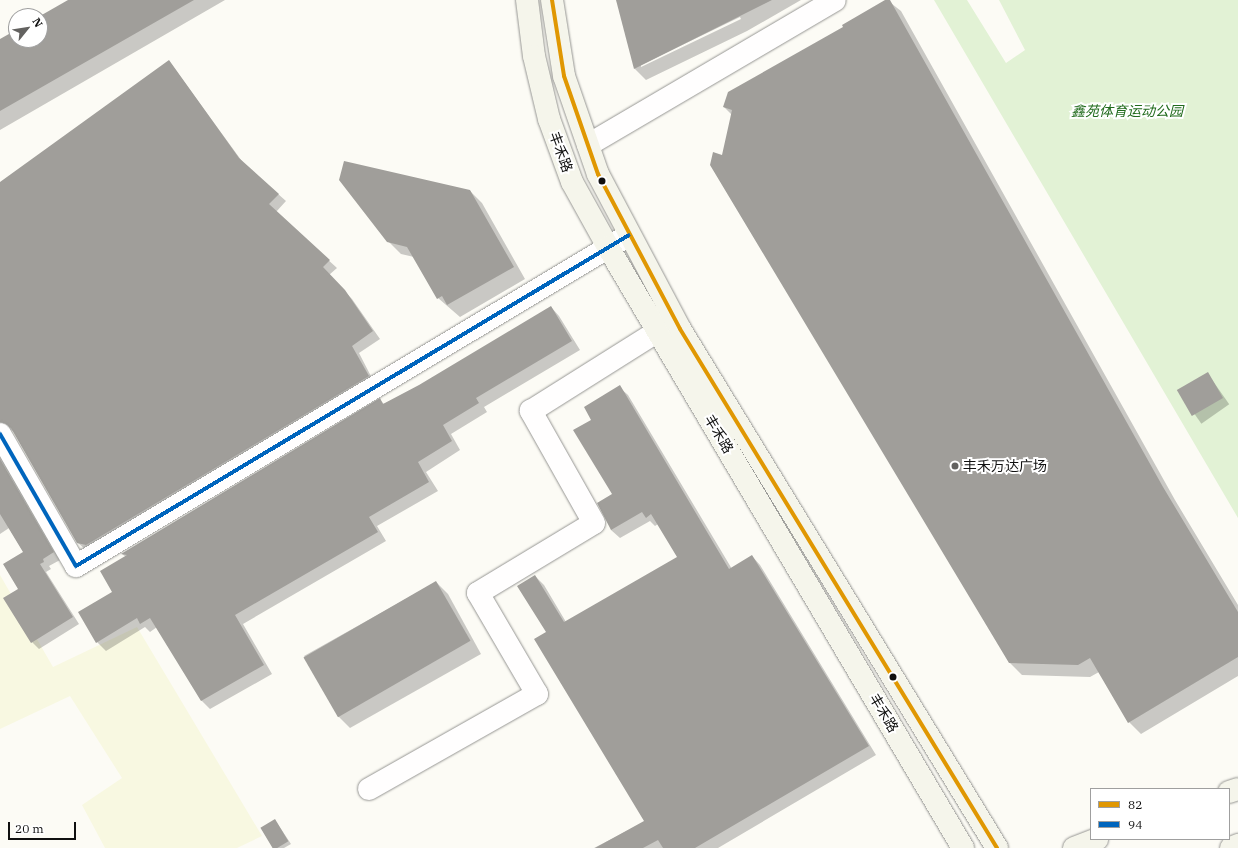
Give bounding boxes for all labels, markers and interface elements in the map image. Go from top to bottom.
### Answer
north arrow [8,8,48,48]
text: N [29,15,46,30]
park label: 鑫苑体育运动公园 [1071,103,1183,119]
street label: 丰禾路 [546,129,576,175]
unlabelled marker [597,176,607,186]
street label: 丰禾路 [701,412,737,456]
place label: 丰禾万达广场 [963,458,1047,474]
marker: 丰禾万达广场 [950,461,960,471]
unlabelled marker [888,672,898,682]
street label: 丰禾路 [866,691,902,735]
legend [1090,788,1230,840]
text: 82 [1128,797,1142,812]
scale bar [10,814,78,840]
text: 94 [1128,817,1142,832]
text: 20 m [15,821,44,836]

